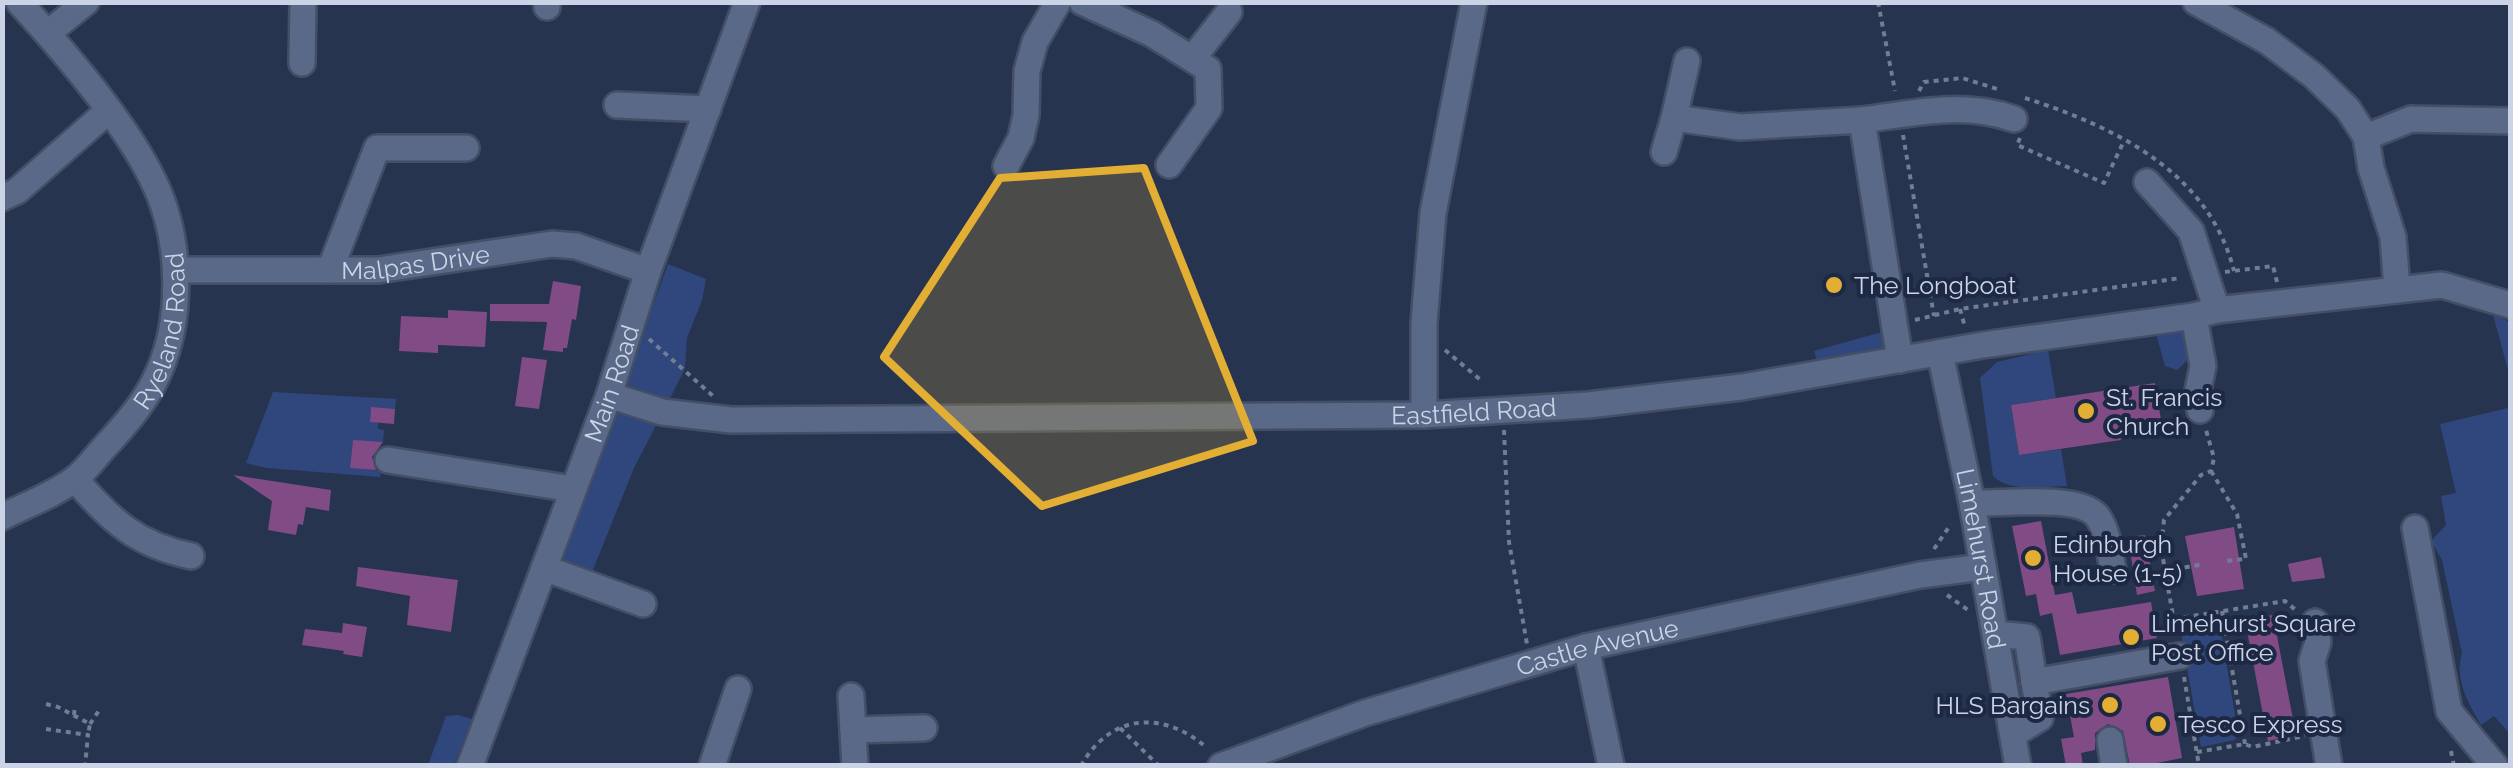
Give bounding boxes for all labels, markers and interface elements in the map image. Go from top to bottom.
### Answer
street label: Malpas Drive [341,239,492,285]
street label: Ryeland Road [127,251,191,415]
place label: The Longboat [1854,270,2017,300]
marker: The Longboat [1823,274,1845,296]
street label: Main Road [578,321,645,446]
place label: St. Francis Church [2106,382,2222,441]
street label: Eastfield Road [1391,392,1557,430]
marker: St. Francis Church [2075,400,2097,422]
street label: Limehurst Road [1950,466,2012,651]
place label: Edinburgh House (1-5) [2053,529,2182,588]
marker: Edinburgh House (1-5) [2022,547,2044,569]
place label: Limehurst Square Post Office [2151,608,2356,667]
street label: Castle Avenue [1513,613,1681,682]
marker: Limehurst Square Post Office [2120,626,2142,648]
place label: HLS Bargains [1936,690,2090,720]
marker: HLS Bargains [2099,694,2121,716]
place label: Tesco Express [2178,709,2343,739]
marker: Tesco Express [2147,713,2169,735]

